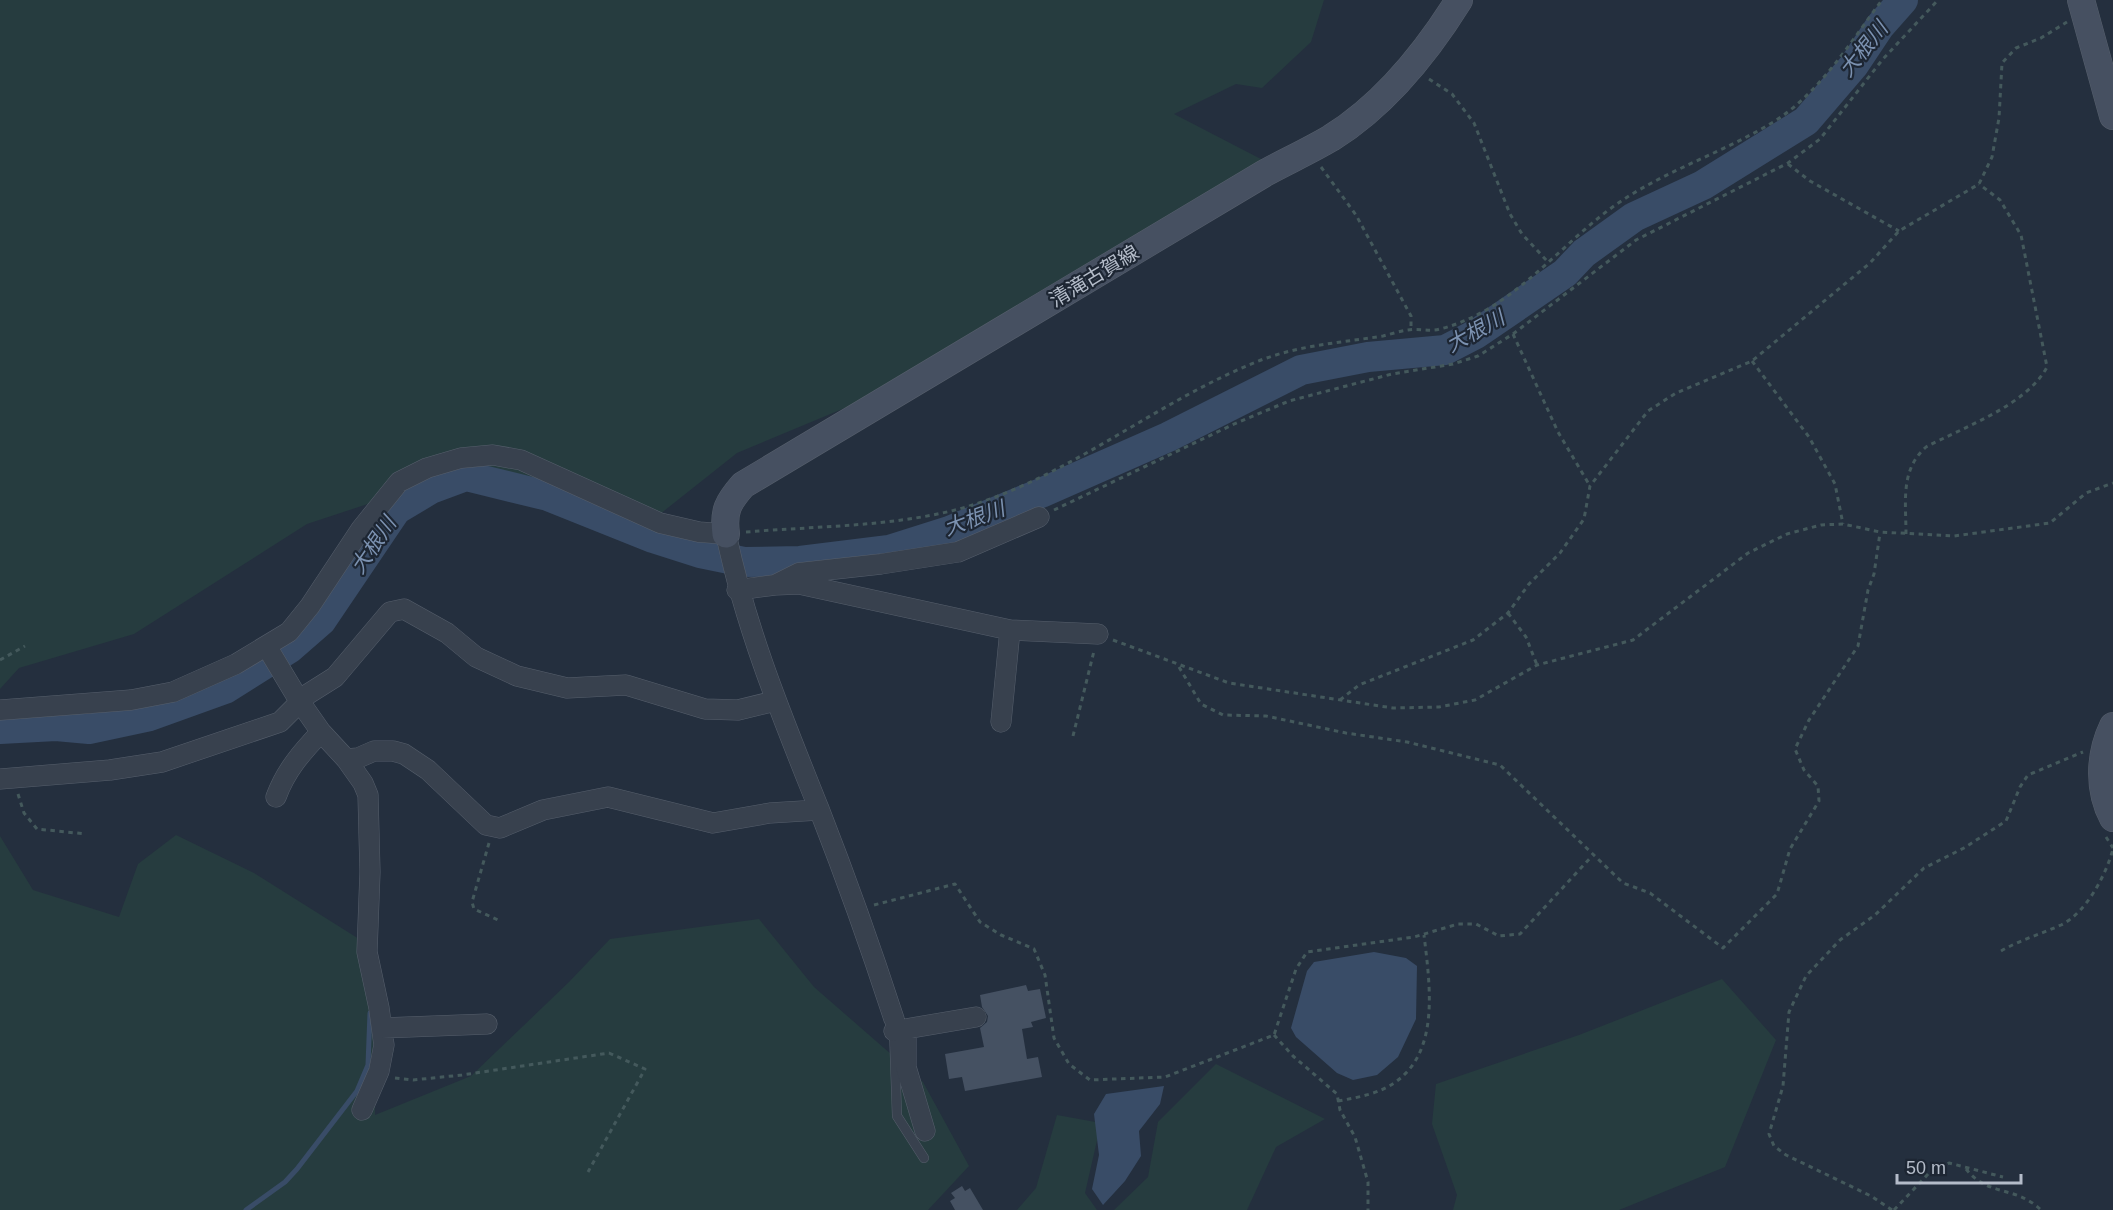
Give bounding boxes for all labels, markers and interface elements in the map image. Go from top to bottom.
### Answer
water label: 大根川 [1834,16,1893,81]
street label: 清滝古賀線 [1045,241,1143,311]
water label: 大根川 [1442,305,1510,356]
water label: 大根川 [940,496,1009,540]
water label: 大根川 [346,511,401,578]
scale bar [1897,1147,2022,1185]
text: 50 m [1906,1158,1946,1178]

